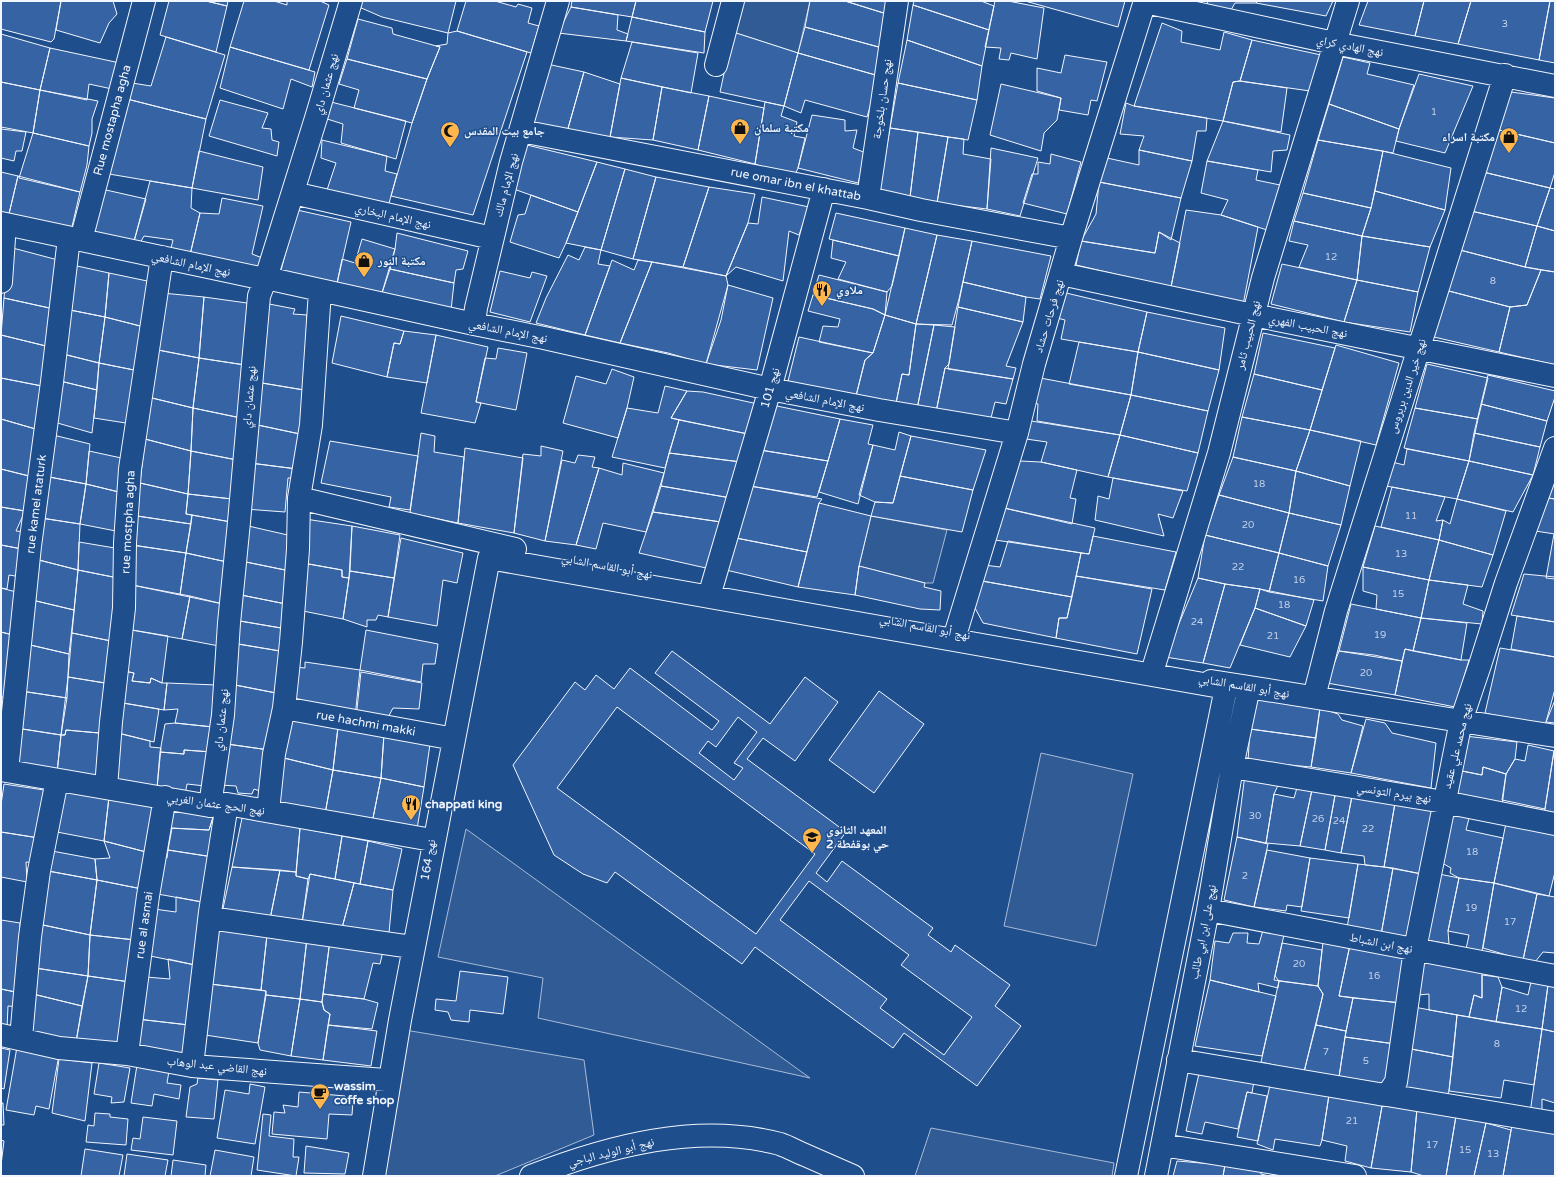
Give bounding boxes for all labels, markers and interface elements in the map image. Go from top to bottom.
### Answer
house number: 3 [1502,18,1508,30]
street label: نهج الهادي كراي [1315,33,1385,62]
street label: نهج عثمان داي [311,52,344,117]
street label: نهج حسان بلخوجة [869,58,895,140]
street label: Rue mostapha agha [90,63,134,177]
house number: 1 [1431,106,1437,118]
shop icon: مكتبة سلمان [729,117,751,145]
mosque icon: جامع بيت المقدس [439,120,461,148]
place label: مكتبة سلمان [754,121,809,136]
place label: جامع بيت المقدس [464,124,545,139]
shop icon: مكتبة اسراء [1498,126,1520,154]
place label: مكتبة اسراء [1442,130,1495,144]
street label: نهج الإمام مالك [491,152,522,219]
street label: rue omar ibn el khattab [730,164,862,204]
street label: نهج الإمام البخاري [353,200,432,235]
street label: نهج الإمام الشافعي [150,249,232,282]
shop icon: مكتبة النور [353,250,375,278]
house number: 12 [1325,251,1337,263]
place label: مكتبة النور [377,254,426,268]
house number: 8 [1490,275,1496,287]
street label: نهج فرحات حشاد [1031,278,1067,354]
restaurant icon: ملاوي [811,279,833,307]
place label: ملاوي [836,283,863,300]
street label: نهج الحبيب ثامر [1232,299,1264,372]
street label: نهج الحبيب الفهري [1267,311,1349,343]
street label: نهج الإمام الشافعي [467,316,549,349]
street label: نهج خير الدين بربروس [1385,337,1429,435]
street label: نهج عثمان داي [239,365,262,429]
street label: نهج 101 [758,366,782,410]
street label: نهج الإمام الشافعي [784,385,866,418]
street label: rue kamel ataturk [23,453,49,554]
street label: rue mostpha agha [118,470,138,574]
house number: 18 [1253,478,1265,490]
house number: 11 [1405,510,1417,522]
house number: 20 [1242,519,1254,531]
house number: 13 [1395,548,1407,560]
street label: نهج أبو القاسم الشابي [560,550,654,585]
house number: 22 [1232,561,1244,573]
house number: 16 [1293,574,1305,586]
house number: 15 [1392,588,1404,600]
house number: 18 [1278,599,1290,611]
street label: نهج أبو القاسم الشابي [878,611,972,646]
house number: 24 [1191,616,1203,628]
house number: 19 [1374,629,1386,641]
house number: 21 [1267,630,1279,642]
house number: 20 [1360,667,1372,679]
street label: نهج أبو القاسم الشابي [1197,671,1291,704]
street label: نهج عثمان داي [211,688,234,752]
street label: نهج محمد علي عقيد [1440,702,1477,791]
street label: rue hachmi makki [315,707,417,739]
street label: نهج بيرم التونسي [1355,780,1432,809]
street label: نهج الحج عثمان الغربي [166,790,266,821]
restaurant icon: chappati king [400,793,422,821]
place label: chappati king [425,797,502,812]
house number: 30 [1249,810,1261,822]
house number: 26 [1312,813,1324,825]
house number: 24 [1333,815,1345,827]
place label: المعهد الثانوي حي بوقفطة 2 [826,823,889,854]
house number: 22 [1362,823,1374,835]
school or university icon: المعهد الثانوي حي بوقفطة 2 [801,826,823,854]
street label: نهج 164 [417,838,439,882]
house number: 18 [1466,846,1478,858]
house number: 2 [1242,870,1248,882]
street label: نهج على ابن ابي طالب [1187,883,1222,981]
street label: rue al asmai [132,890,156,960]
house number: 19 [1465,902,1477,914]
house number: 17 [1504,916,1516,928]
street label: نهج ابن الشباط [1348,930,1414,956]
house number: 20 [1293,958,1305,970]
house number: 16 [1368,970,1380,982]
house number: 12 [1515,1003,1527,1015]
house number: 8 [1494,1038,1500,1050]
house number: 7 [1323,1046,1329,1058]
street label: نهج القاضي عبد الوهاب [166,1054,268,1081]
house number: 5 [1363,1055,1369,1067]
place label: wassim coffe shop [334,1079,395,1108]
cafe icon: wassim coffe shop [309,1082,331,1110]
house number: 21 [1346,1115,1358,1127]
street label: نهج أبو الوليد الباجي [566,1135,656,1172]
house number: 17 [1426,1139,1438,1151]
house number: 15 [1459,1144,1471,1156]
house number: 13 [1487,1148,1499,1160]

